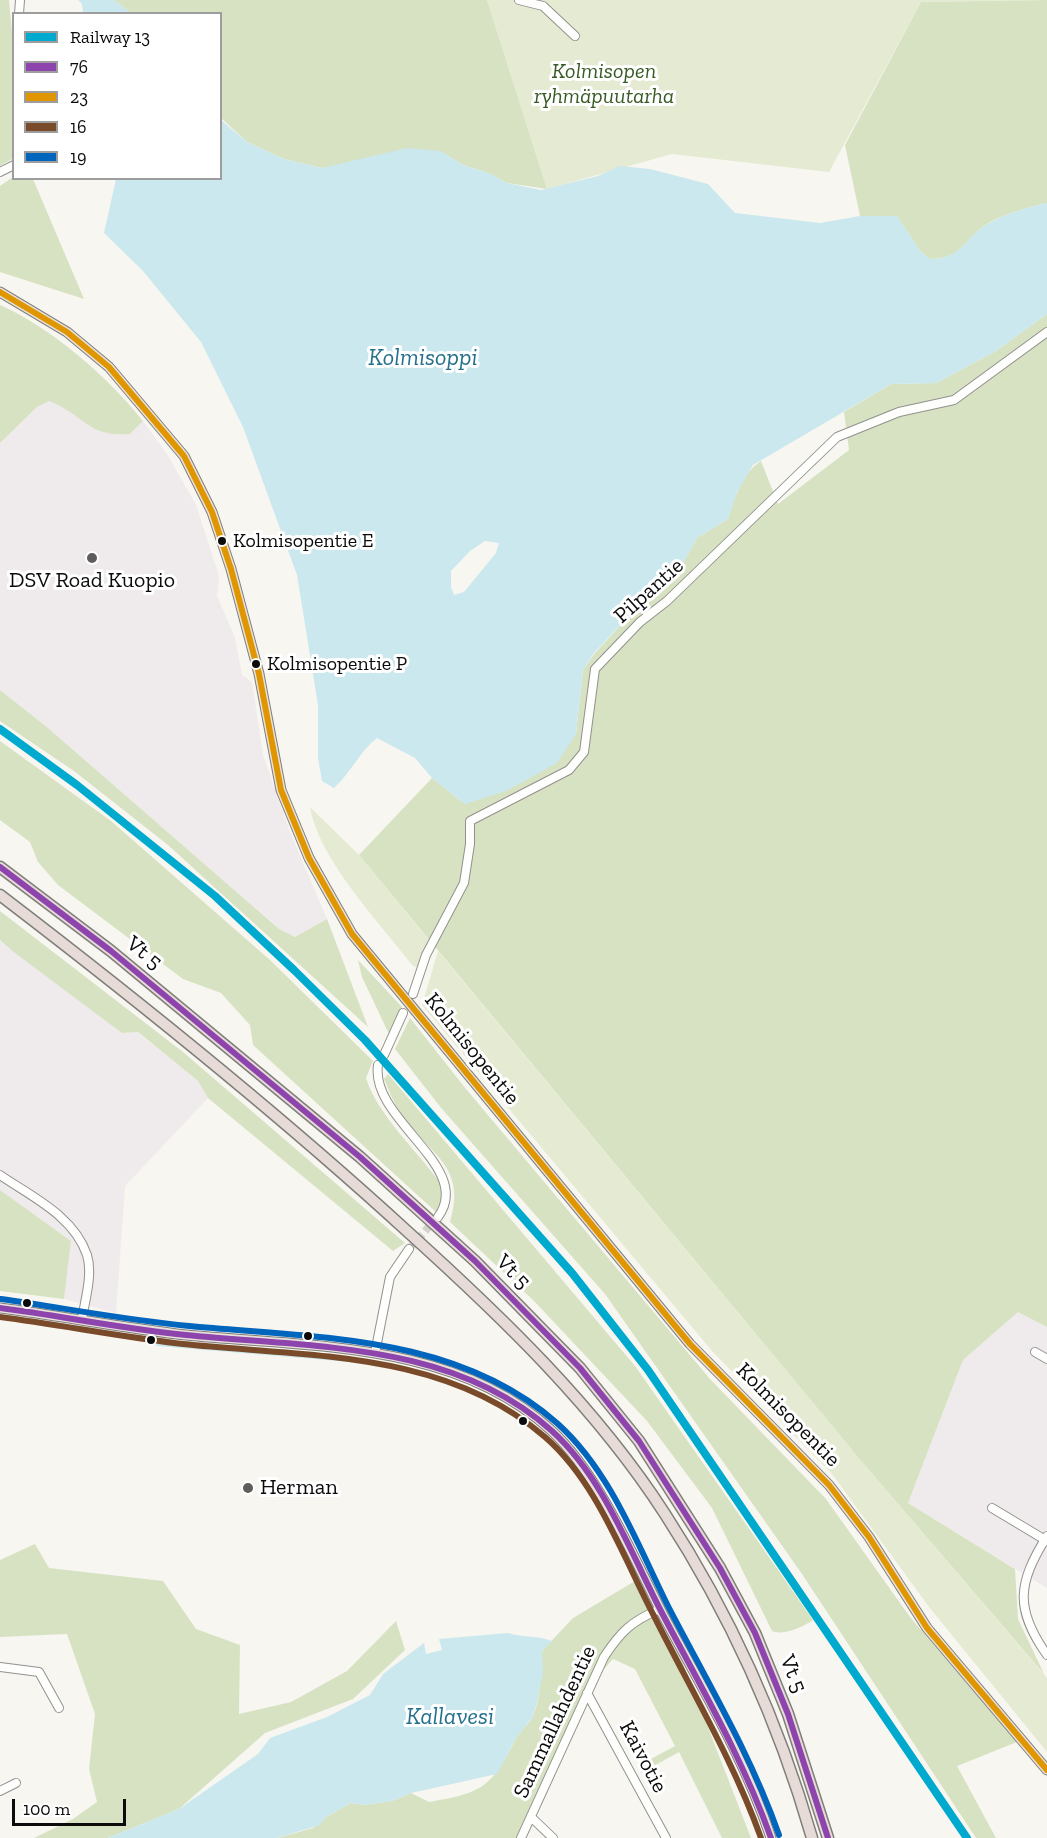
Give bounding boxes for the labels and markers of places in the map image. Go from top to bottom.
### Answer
place label: Kolmisopentie E [233,529,373,553]
marker: Kolmisopentie E [216,535,228,547]
marker: DSV Road Kuopio [85,551,99,565]
place label: DSV Road Kuopio [9,568,175,594]
place label: Kolmisopentie P [267,652,407,676]
marker: Kolmisopentie P [250,658,262,670]
unlabelled marker [21,1297,33,1309]
unlabelled marker [302,1330,314,1342]
unlabelled marker [145,1334,157,1346]
unlabelled marker [517,1415,529,1427]
place label: Herman [260,1475,338,1501]
marker: Herman [241,1481,255,1495]

